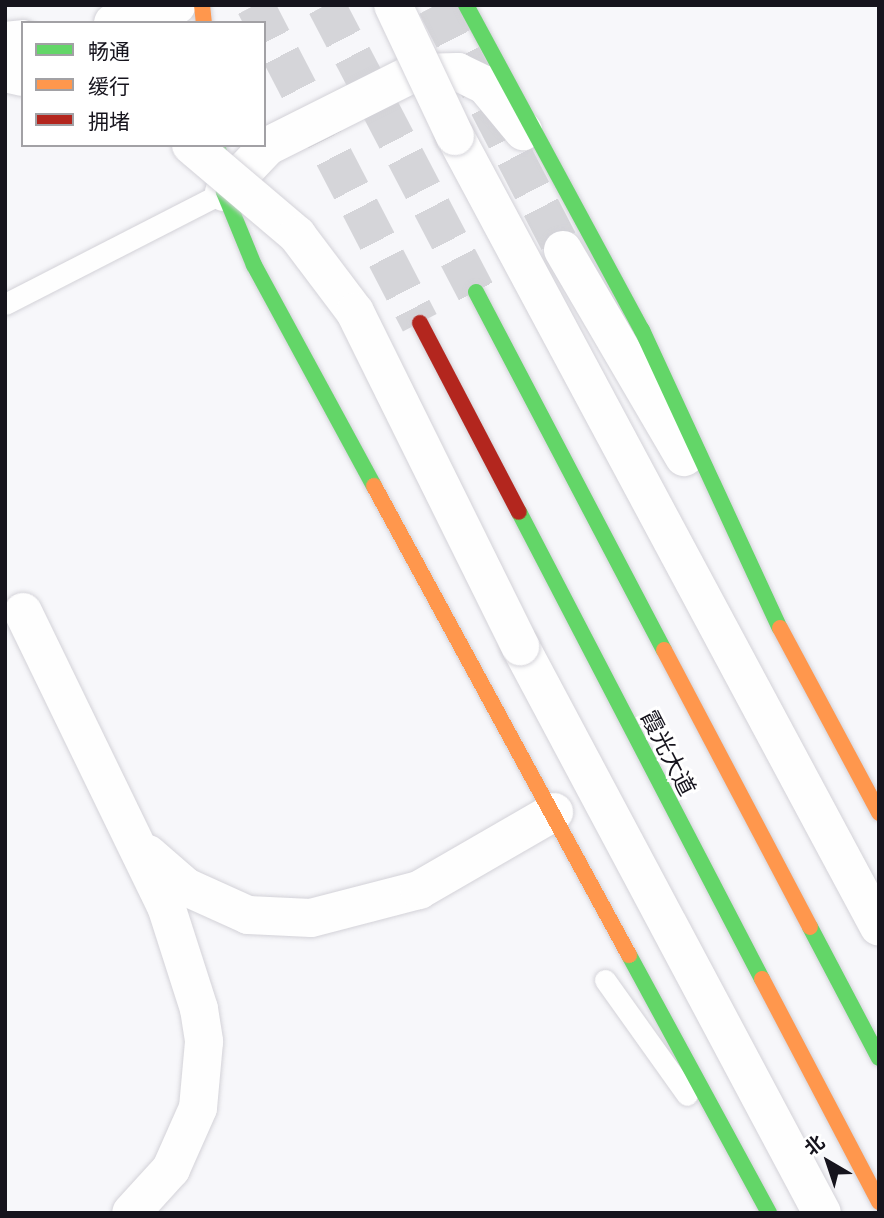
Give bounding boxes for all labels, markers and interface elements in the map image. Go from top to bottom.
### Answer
legend [21,21,266,147]
text: 畅通 [88,39,130,64]
text: 缓行 [88,74,130,99]
text: 拥堵 [88,109,130,134]
street label: 霞光大道 [635,706,701,800]
north arrow [793,1127,863,1197]
text: 北 [800,1130,829,1160]

